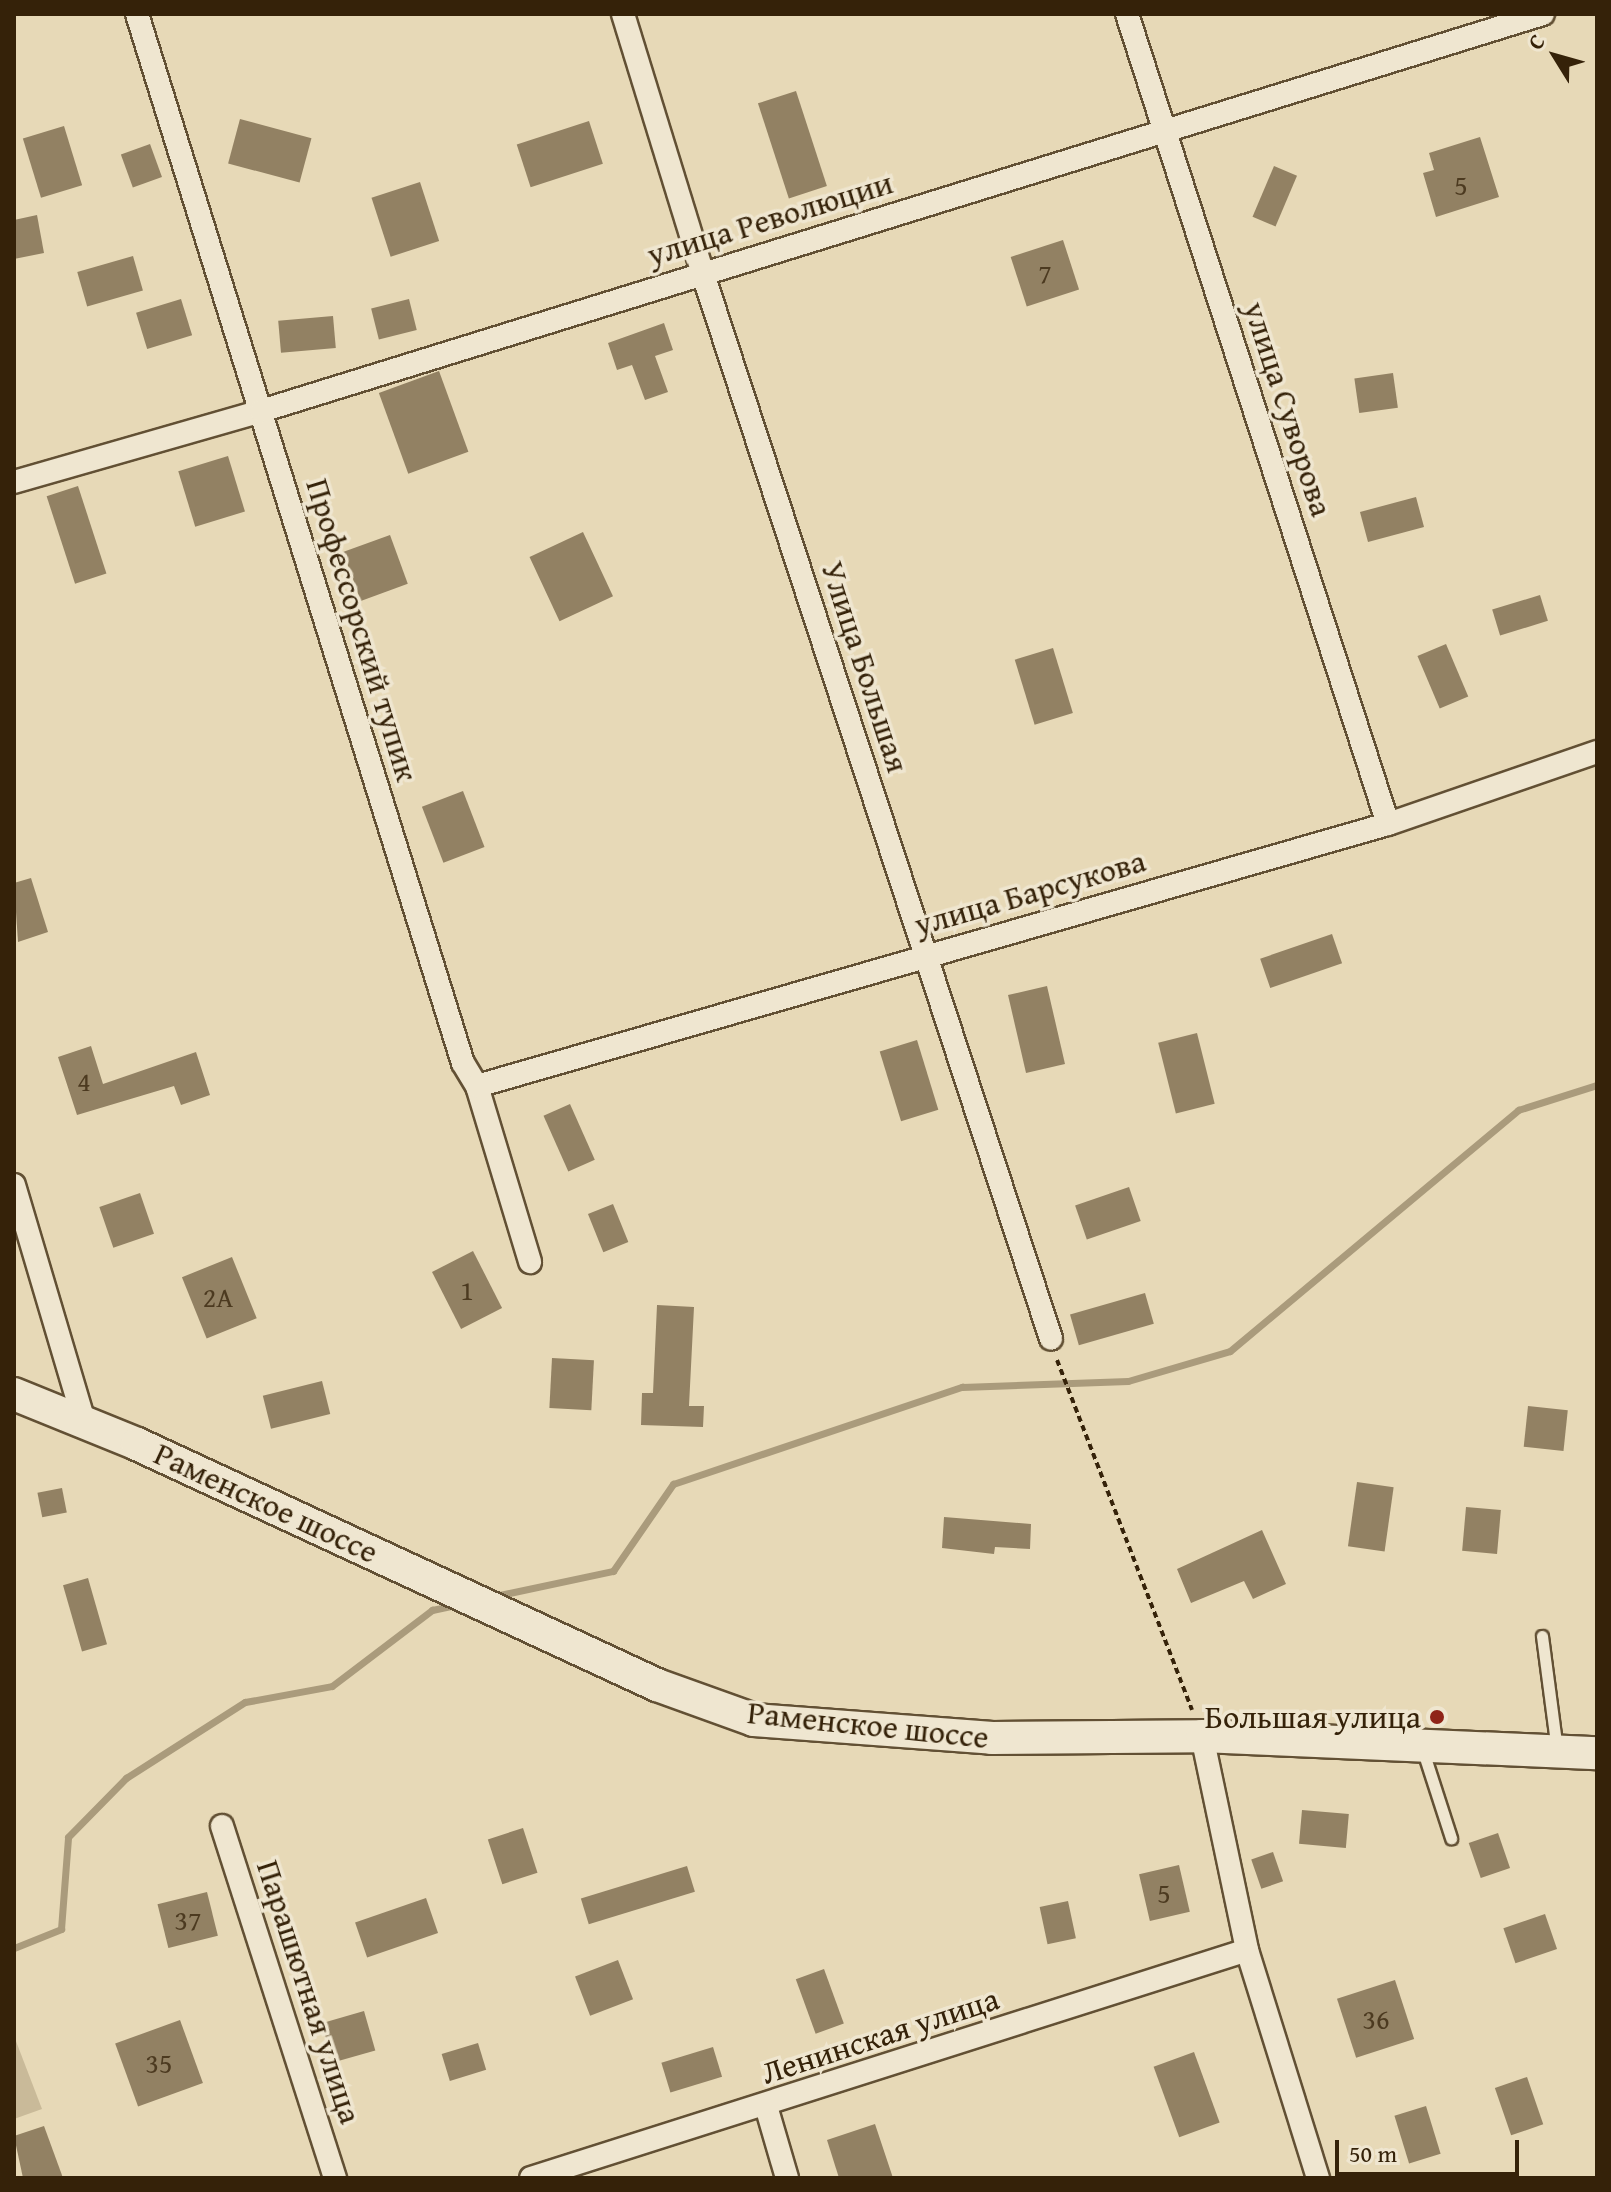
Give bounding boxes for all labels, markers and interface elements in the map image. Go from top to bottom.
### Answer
north arrow [1515,16,1595,96]
text: С [1519,27,1552,56]
street label: улица Революции [643,163,897,275]
house number: 5 [1454,168,1468,202]
house number: 7 [1038,256,1052,290]
street label: улица Суворова [1235,297,1341,521]
street label: Профессорский тупик [298,474,426,786]
street label: Улица Большая [813,557,917,777]
street label: улица Барсукова [910,842,1150,944]
house number: 4 [77,1064,91,1098]
house number: 1 [460,1273,474,1307]
house number: 2А [203,1280,233,1314]
street label: Раменское шоссе [148,1434,384,1572]
street label: Раменское шоссе [746,1693,990,1757]
place label: Большая улица [1205,1698,1421,1736]
marker: Большая улица [1428,1708,1446,1726]
street label: Парашютная улица [248,1855,370,2129]
house number: 5 [1157,1876,1171,1910]
house number: 37 [175,1903,201,1937]
street label: Ленинская улица [756,1980,1004,2092]
house number: 36 [1363,2002,1389,2036]
house number: 35 [146,2046,172,2080]
scale bar [1339,2124,1523,2174]
text: 50 m [1349,2136,1397,2171]

